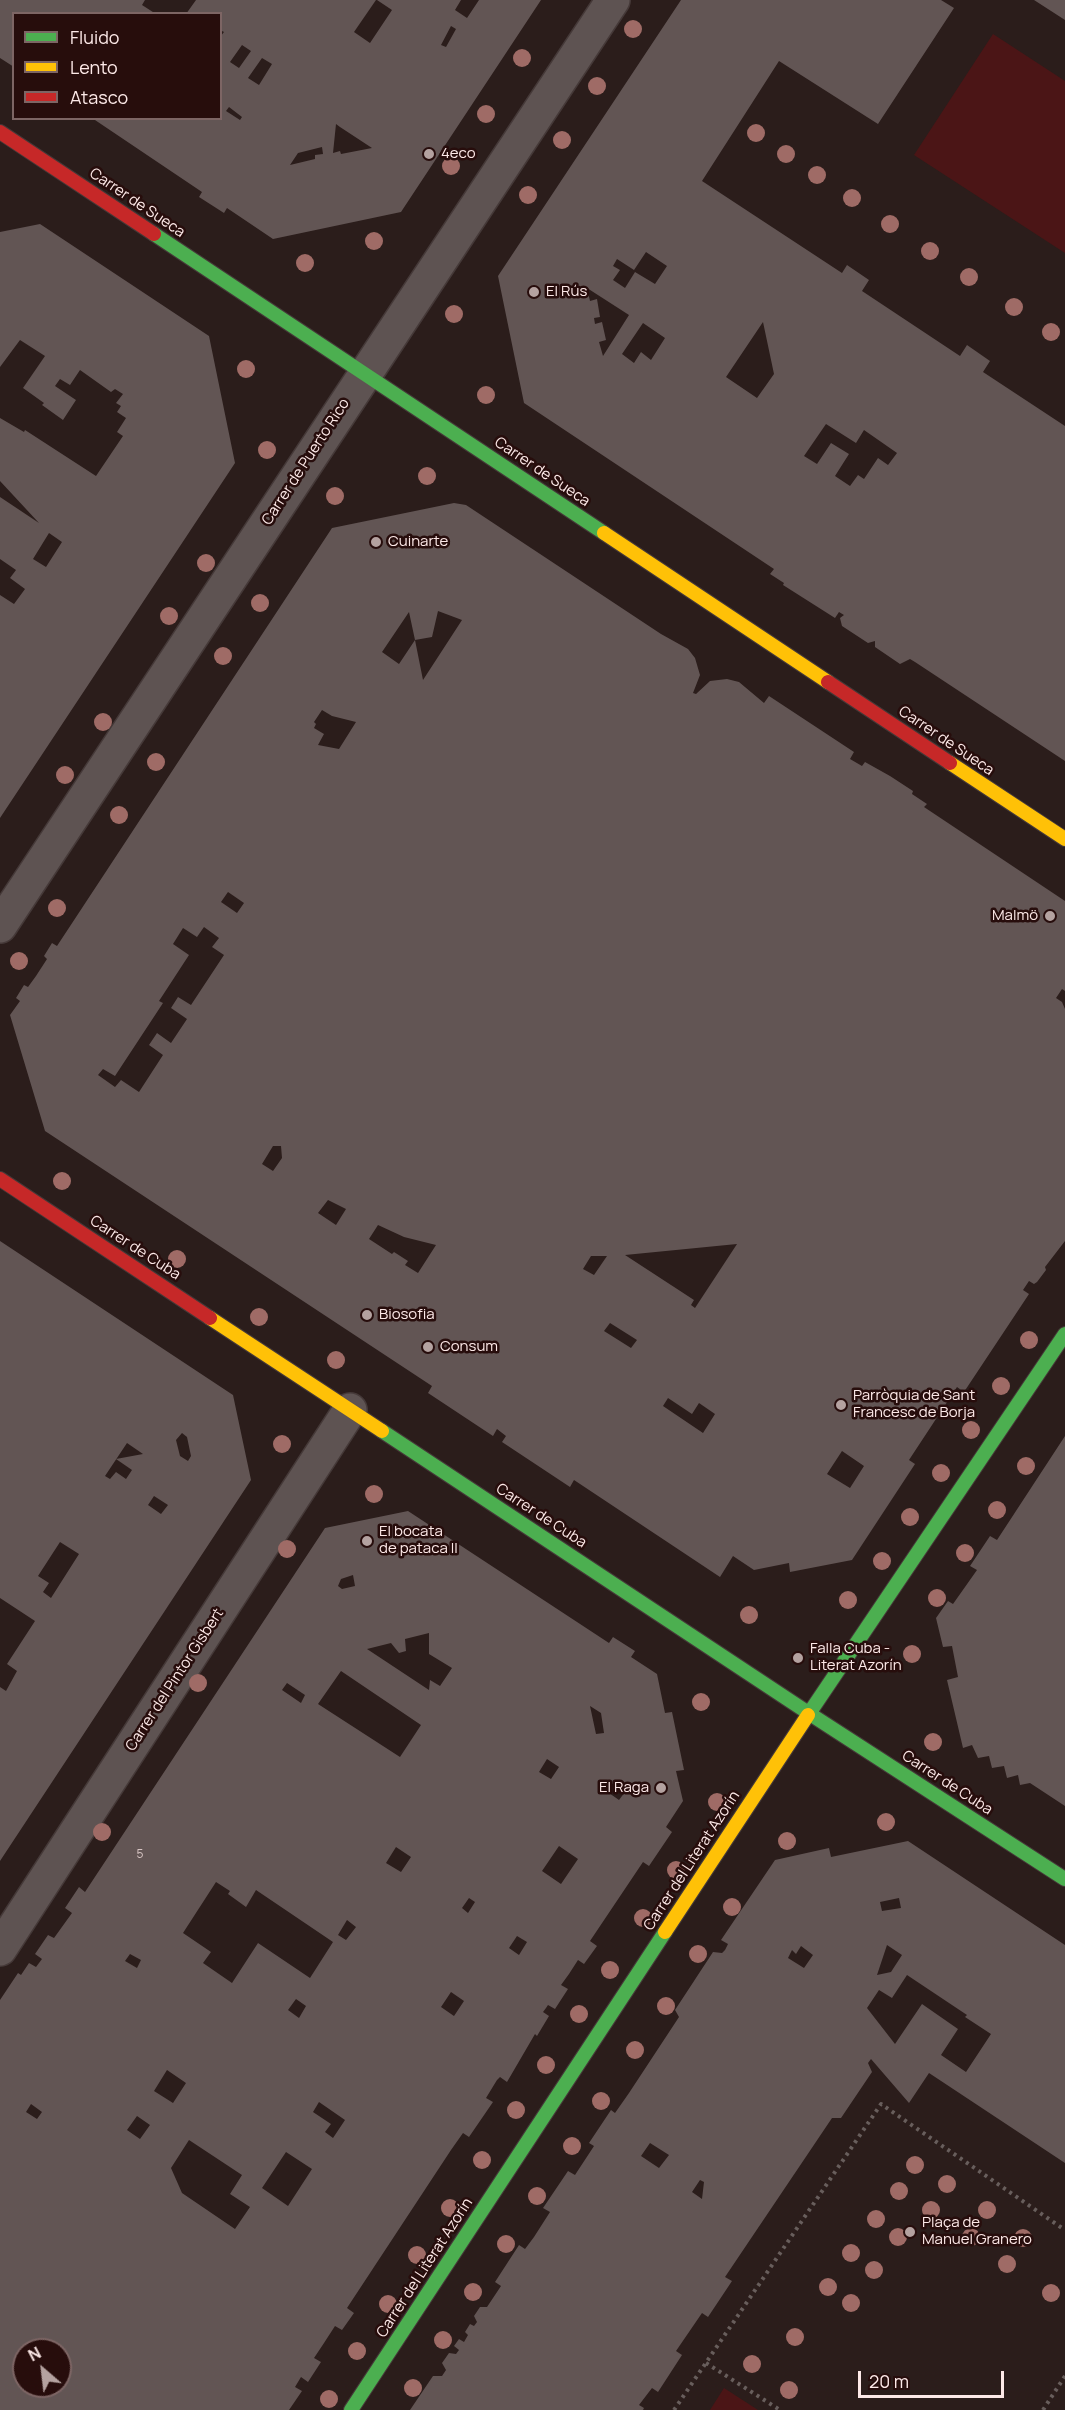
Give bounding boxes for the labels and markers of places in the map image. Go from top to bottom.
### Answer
place label: 4eco [441,145,476,163]
marker: 4eco [422,147,436,161]
place label: El Rús [546,283,587,301]
marker: El Rús [527,285,541,299]
place label: Cuinarte [388,533,448,551]
marker: Cuinarte [369,535,383,549]
place label: Malmö [992,907,1038,925]
marker: Malmö [1043,909,1057,923]
place label: Biosofia [379,1306,435,1324]
marker: Biosofia [360,1308,374,1322]
place label: Consum [440,1338,498,1356]
marker: Consum [421,1340,435,1354]
place label: Parròquia de Sant Francesc de Borja [853,1387,975,1422]
marker: Parròquia de Sant Francesc de Borja [834,1398,848,1412]
place label: El bocata de pataca II [379,1523,458,1558]
marker: El bocata de pataca II [360,1534,374,1548]
place label: Falla Cuba - Literat Azorín [810,1640,902,1675]
marker: Falla Cuba - Literat Azorín [791,1651,805,1665]
place label: El Raga [599,1779,649,1797]
marker: El Raga [654,1781,668,1795]
place label: Plaça de Manuel Granero [922,2214,1032,2249]
marker: Plaça de Manuel Granero [903,2225,917,2239]

